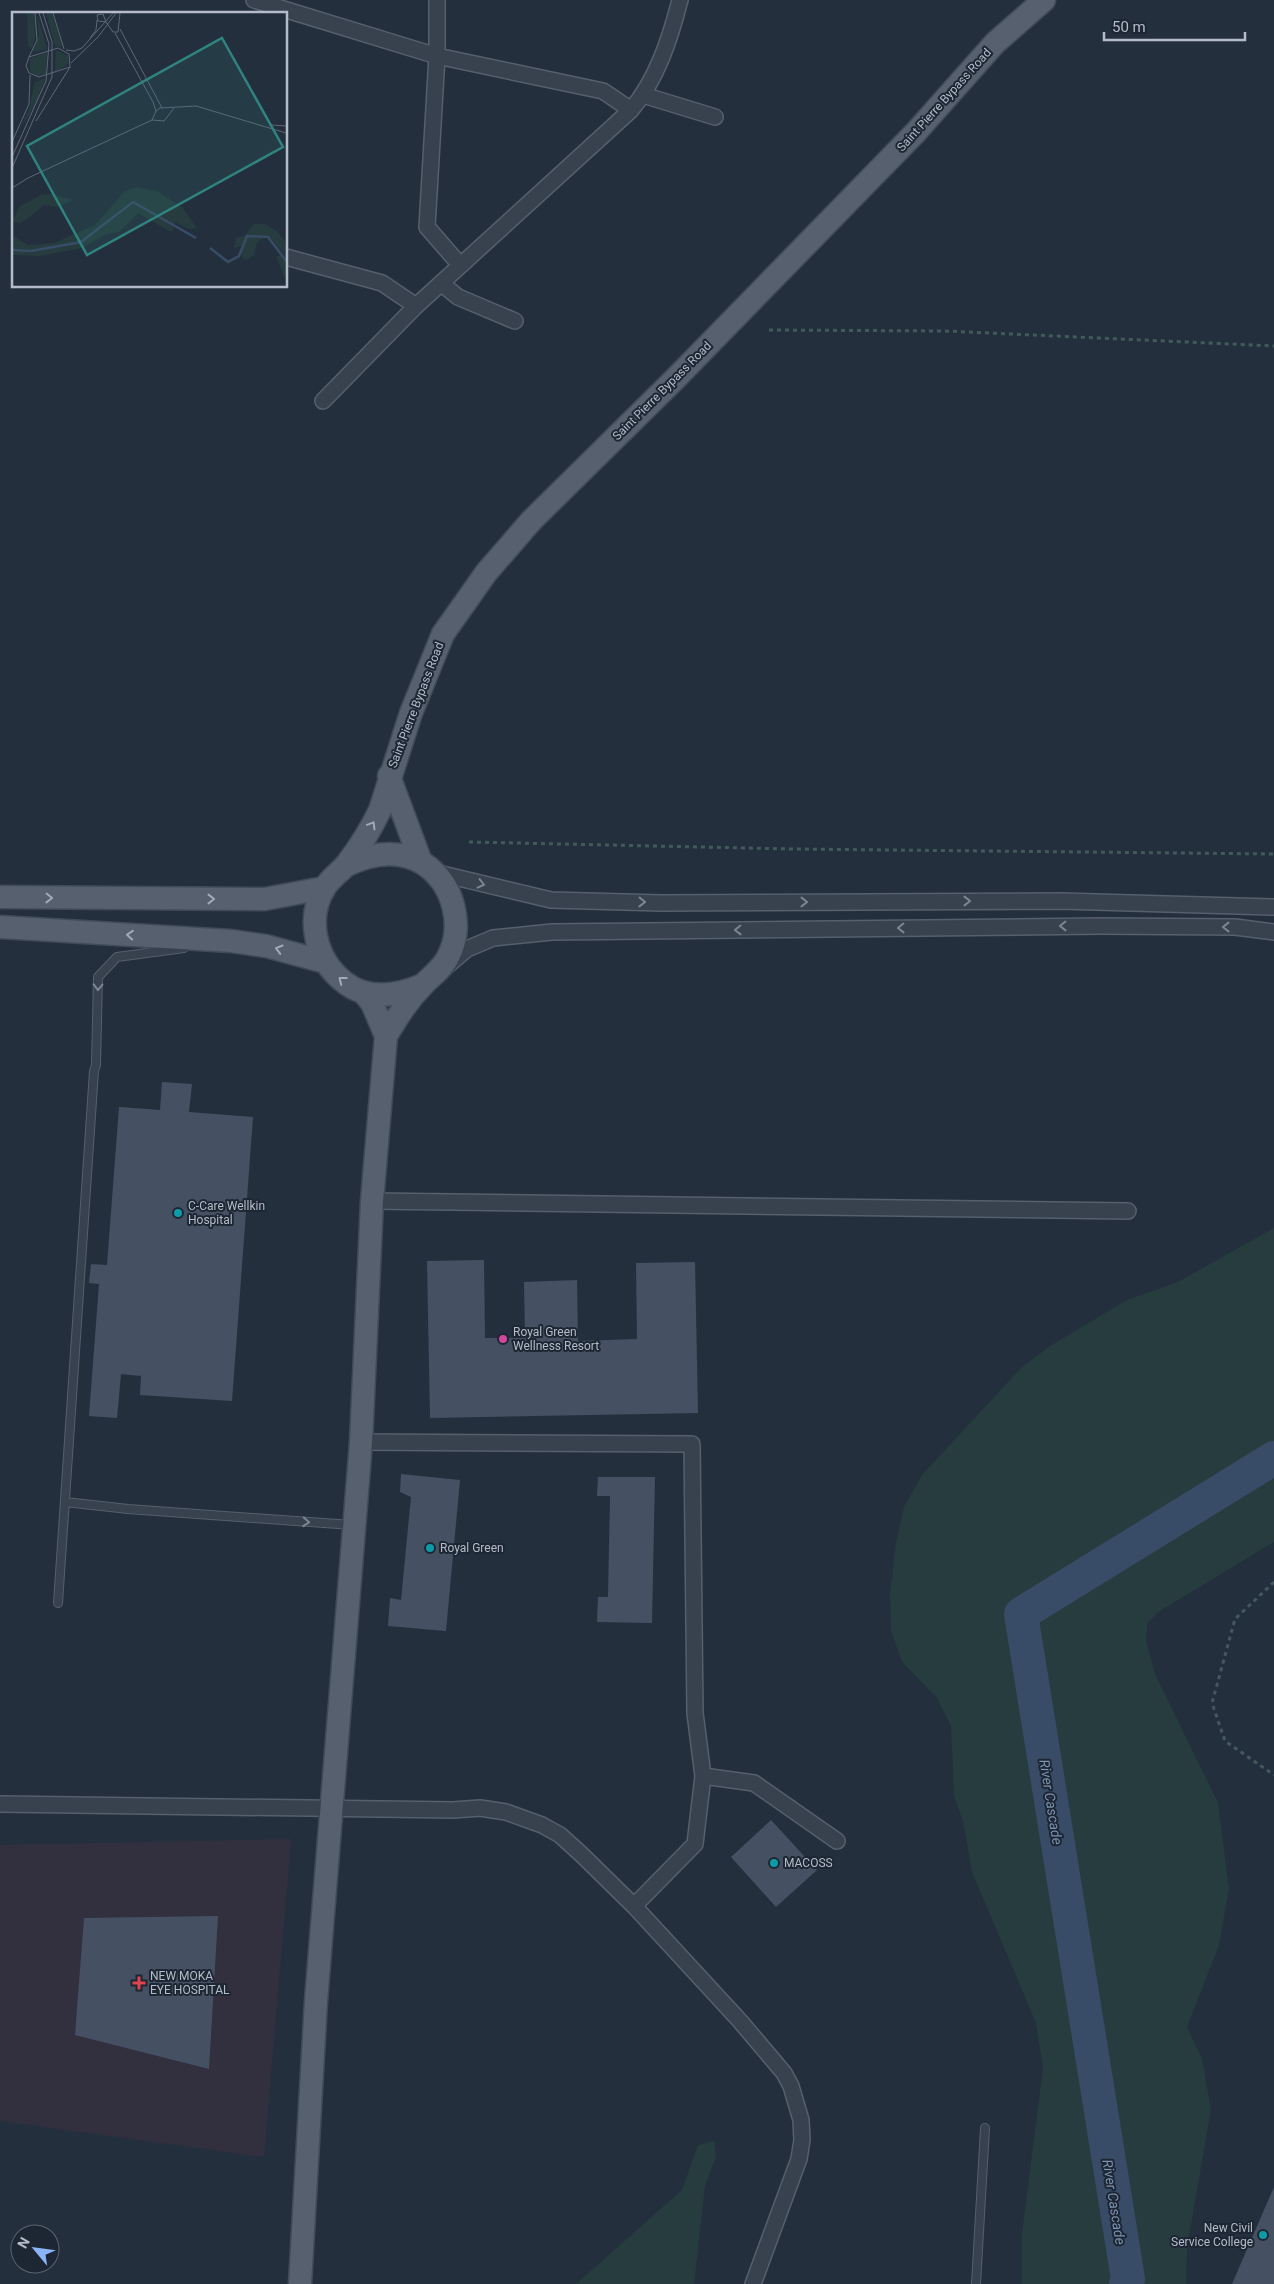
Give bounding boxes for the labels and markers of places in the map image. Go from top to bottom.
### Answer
place label: C-Care Wellkin Hospital [188,1199,265,1227]
marker: C-Care Wellkin Hospital [172,1207,184,1219]
place label: Royal Green Wellness Resort [513,1325,599,1353]
marker: Royal Green Wellness Resort [497,1333,509,1345]
place label: Royal Green [440,1541,504,1555]
marker: Royal Green [424,1542,436,1554]
place label: MACOSS [784,1856,833,1870]
marker: MACOSS [768,1857,780,1869]
place label: NEW MOKA EYE HOSPITAL [150,1969,230,1997]
marker: NEW MOKA EYE HOSPITAL [132,1976,146,1990]
place label: New Civil Service College [1171,2221,1253,2249]
marker: New Civil Service College [1257,2229,1269,2241]

